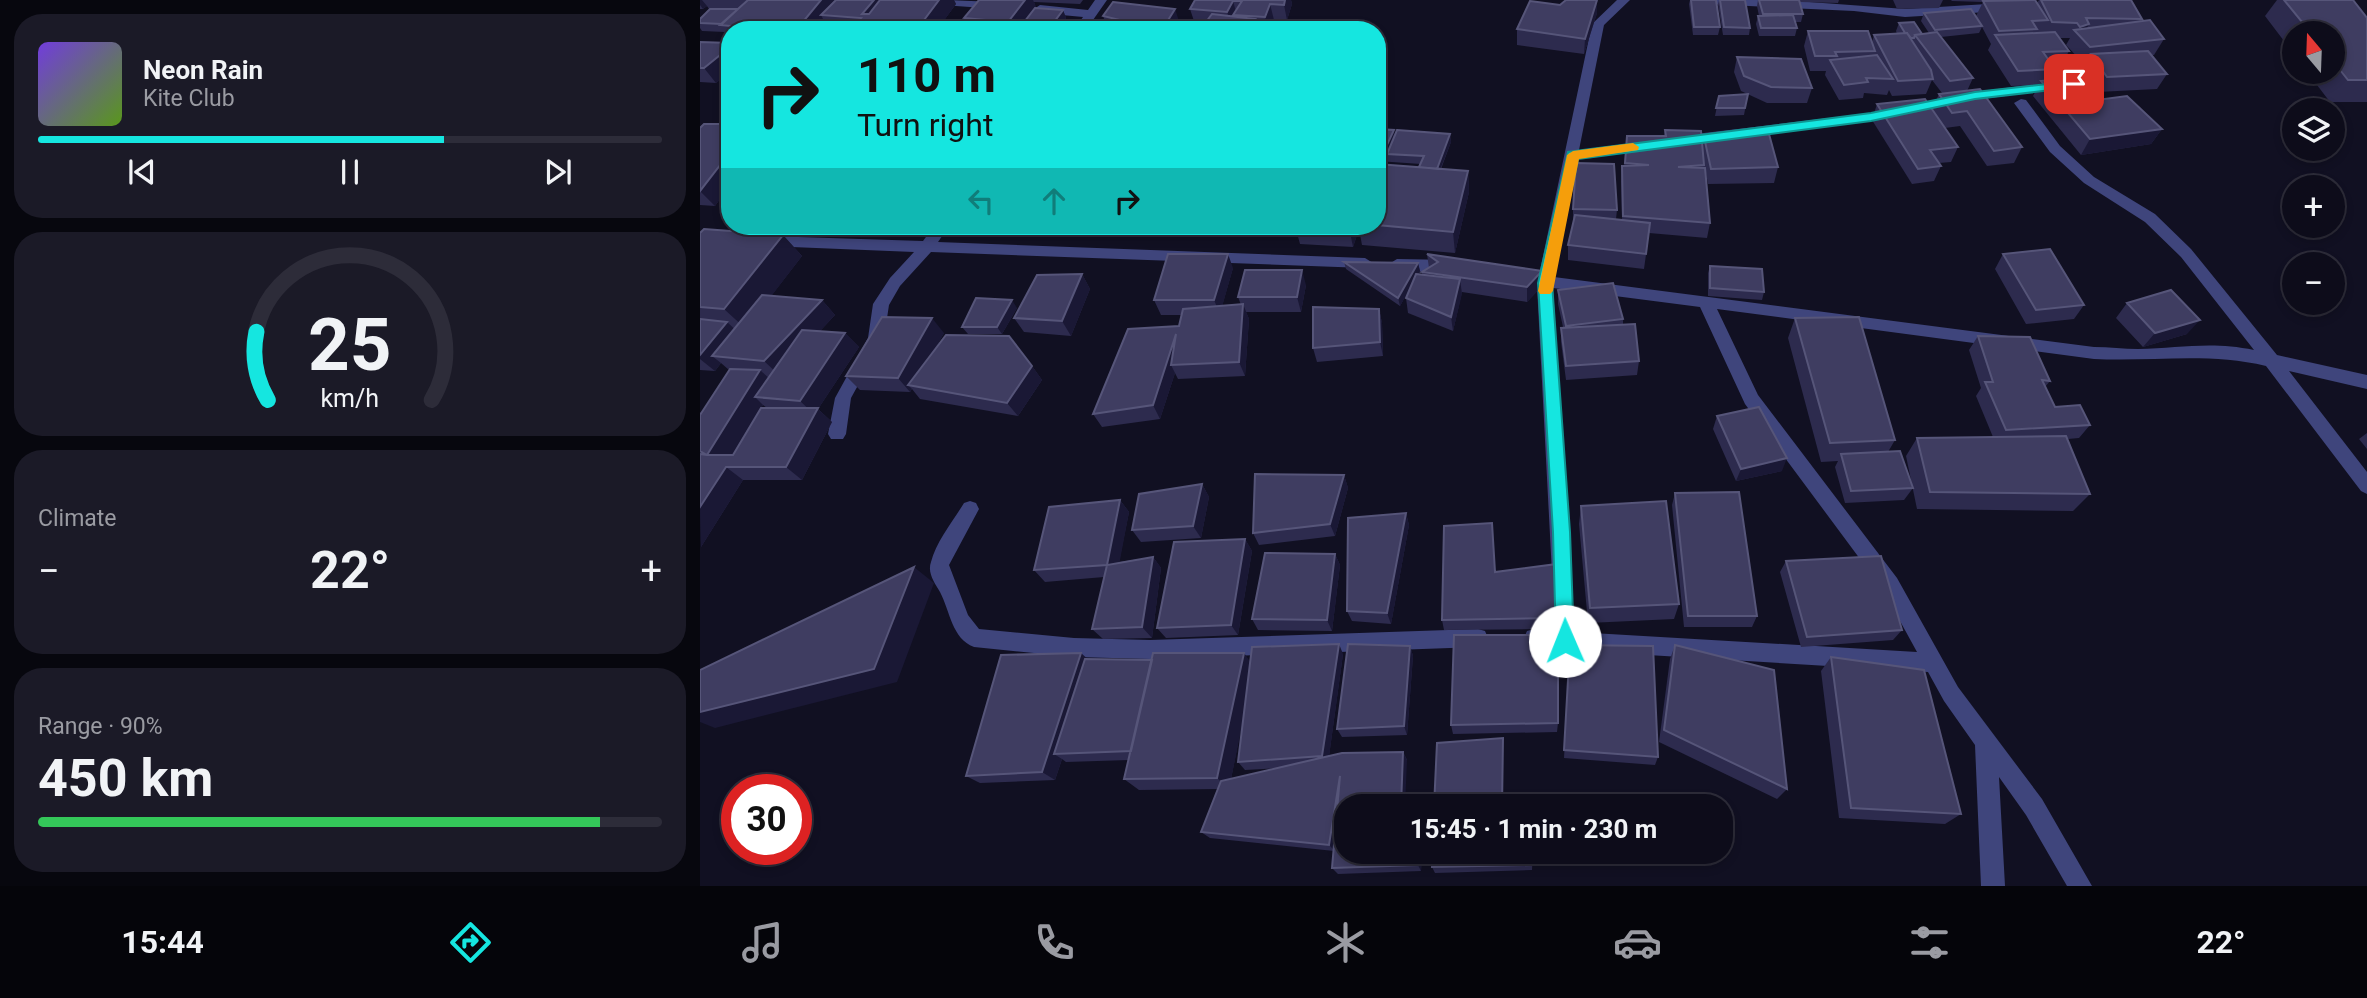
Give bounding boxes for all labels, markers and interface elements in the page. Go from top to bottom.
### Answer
north arrow [2282,21,2345,84]
map controls [2282,21,2345,315]
text: 110 m [857,47,996,104]
icon: right [742,49,833,140]
pin [2044,54,2104,114]
text: Neon Rain [143,55,263,85]
icon: arrive [2055,65,2093,103]
text: Kite Club [143,85,235,112]
button: layers [2282,98,2345,161]
text: Turn right [857,106,993,144]
icon: previous [123,153,161,191]
icon: pause [331,153,369,191]
icon: next [539,153,577,191]
button: + [2282,175,2345,238]
icon: left [962,182,1000,220]
icon: ahead [1035,182,1073,220]
icon: right [1108,182,1146,220]
button: − [2282,252,2345,315]
text: 25 [308,302,392,388]
text: km/h [321,384,379,413]
text: Climate [38,505,117,532]
text: 22° [310,540,390,601]
text: − [38,549,60,593]
text: + [640,549,662,593]
position arrow [1528,604,1602,678]
text: Range · 90% [38,713,163,740]
text: 450 km [38,748,213,809]
speed limit sign: 30 [721,774,812,865]
text: 15:45 · 1 min · 230 m [1410,814,1657,844]
icon: directions [446,918,495,967]
icon: music [738,918,787,967]
icon: phone [1030,918,1079,967]
icon: climate [1321,918,1370,967]
icon: car [1613,918,1662,967]
icon: filters [1905,918,1954,967]
text: 15:44 [121,923,204,961]
text: 22° [2196,923,2246,961]

